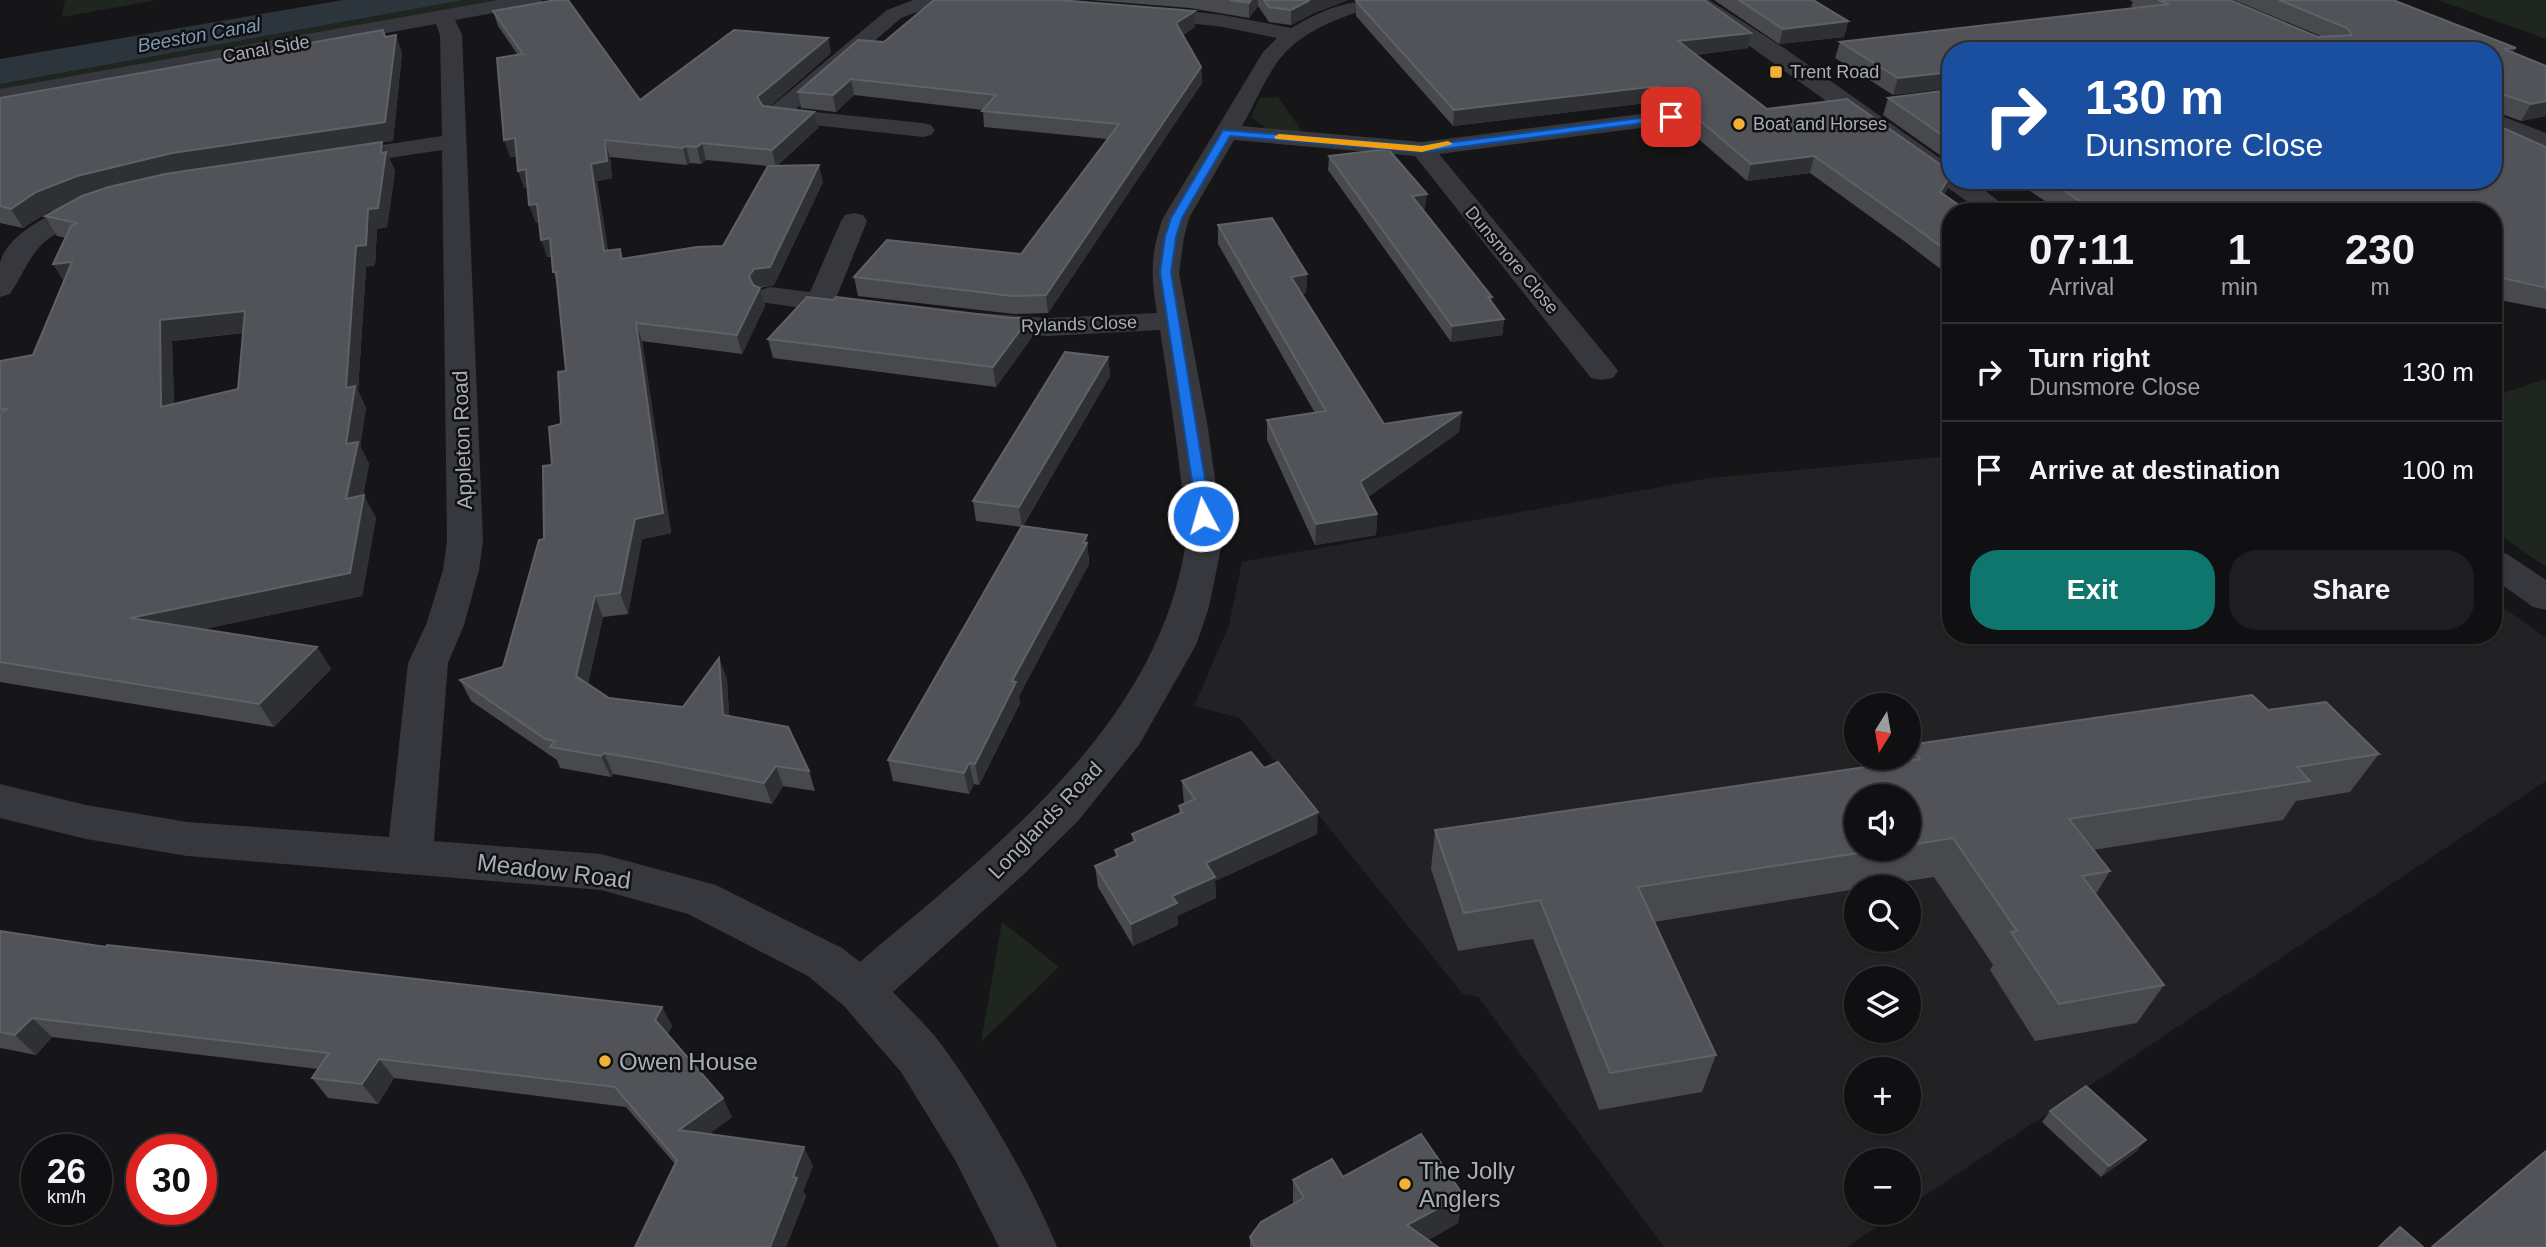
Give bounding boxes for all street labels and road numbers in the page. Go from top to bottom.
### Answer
street label: Canal Side [221,32,311,66]
street label: Dunsmore Close [1461,202,1563,318]
street label: Rylands Close [1021,312,1137,336]
street label: Appleton Road [448,370,476,510]
street label: Longlands Road [984,757,1106,883]
street label: Meadow Road [476,848,632,894]

